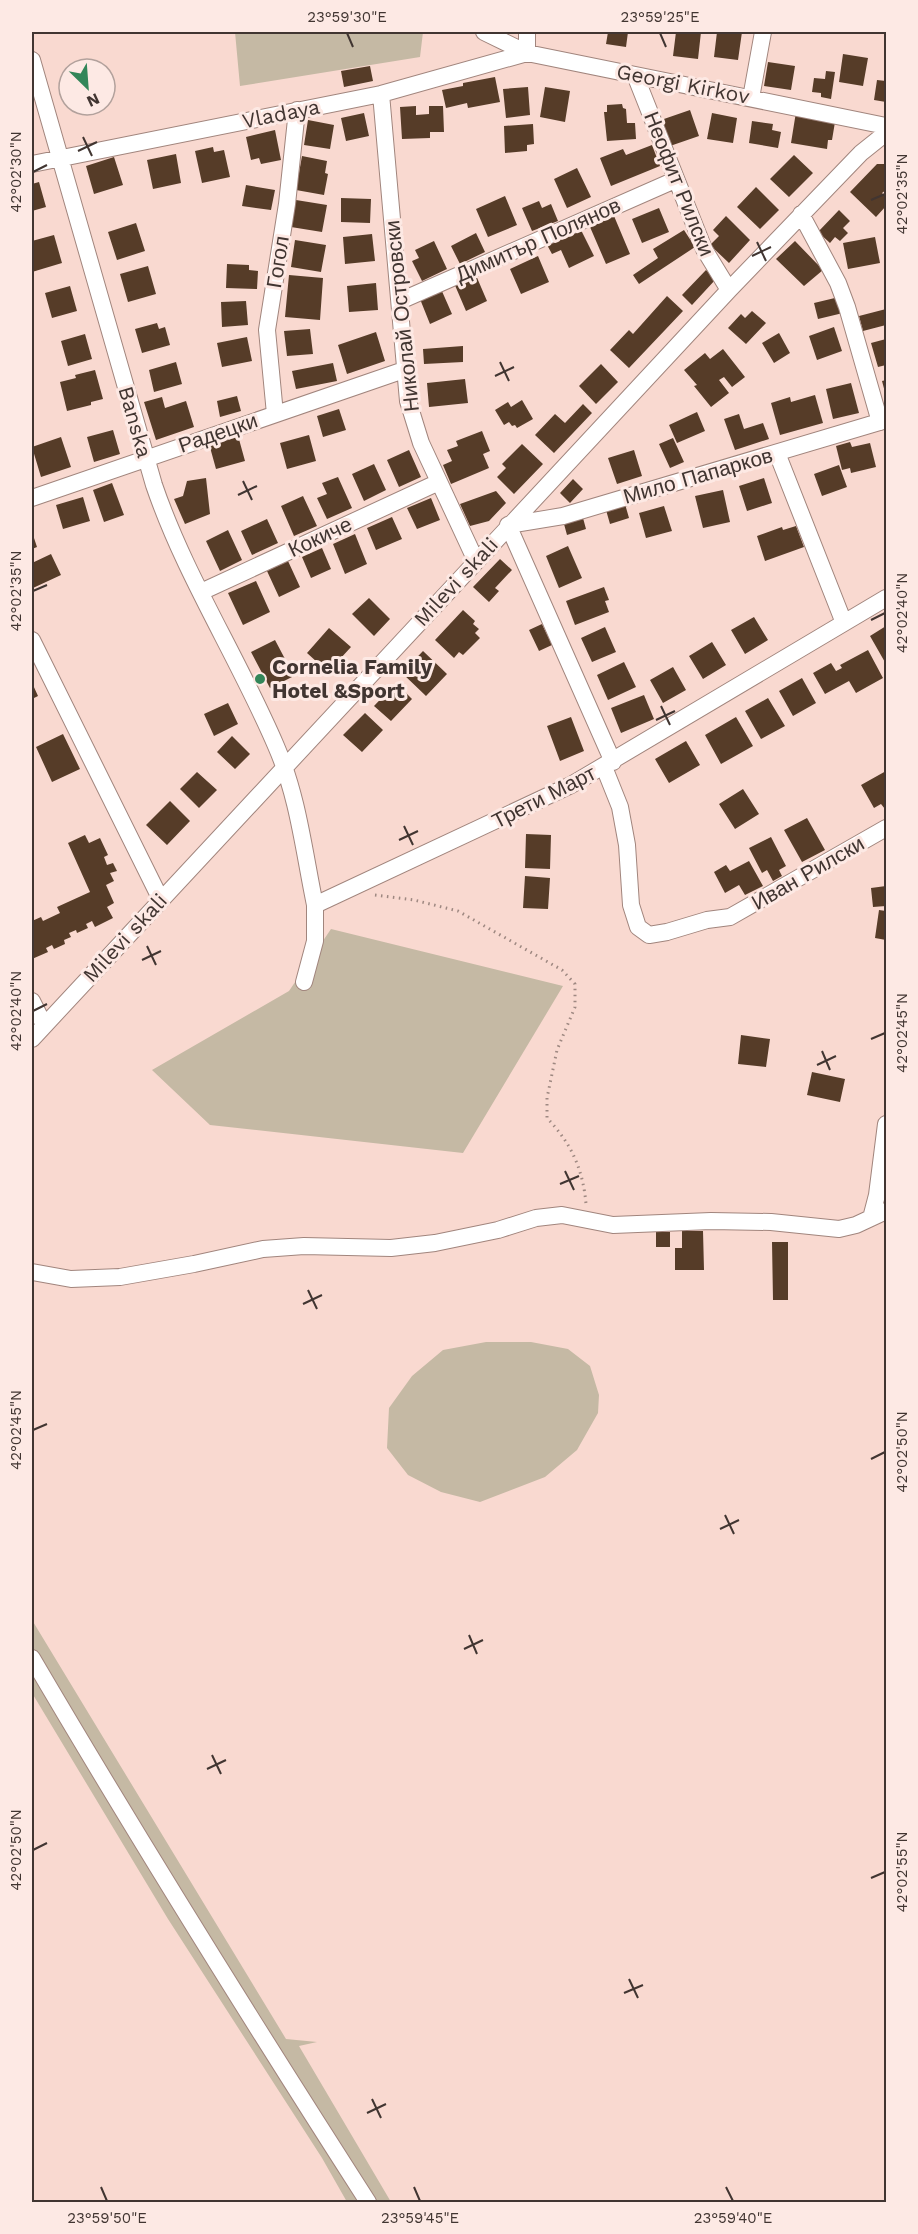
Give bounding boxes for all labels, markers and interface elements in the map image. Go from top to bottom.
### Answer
text: 23°59'30"E [307,8,387,26]
text: 23°59'25"E [621,8,699,26]
north arrow [57,57,117,117]
street label: Georgi Kirkov [615,58,752,109]
text: N [84,89,103,111]
street label: Vladaya [240,94,322,133]
street label: Неофит Рилски [639,108,720,260]
text: 42°02'30"N [7,131,25,213]
text: 42°02'35"N [893,154,911,234]
street label: Димитър Полянов [451,192,624,287]
street label: Николай Островски [379,219,424,413]
street label: Гогол [261,234,294,290]
street label: Banska [113,383,158,461]
street label: Радецки [175,407,261,458]
street label: Мило Папарков [620,442,775,509]
street label: Кокиче [284,511,356,562]
street label: Milevi skali [408,532,503,631]
text: 42°02'35"N [7,551,25,631]
text: 42°02'40"N [893,573,911,653]
place label: Cornelia Family Hotel &Sport [272,654,432,703]
marker: Cornelia Family Hotel &Sport [253,672,267,686]
street label: Трети Март [488,760,600,833]
street label: Иван Рилски [747,830,869,915]
street label: Milevi skali [77,888,172,987]
text: 42°02'40"N [7,971,25,1051]
text: 42°02'45"N [893,993,911,1073]
text: 42°02'45"N [7,1390,25,1470]
text: 42°02'50"N [893,1411,911,1493]
text: 42°02'50"N [7,1809,25,1891]
text: 42°02'55"N [893,1832,911,1912]
text: 23°59'50"E [67,2209,147,2227]
text: 23°59'45"E [381,2209,459,2227]
text: 23°59'40"E [694,2209,772,2227]

